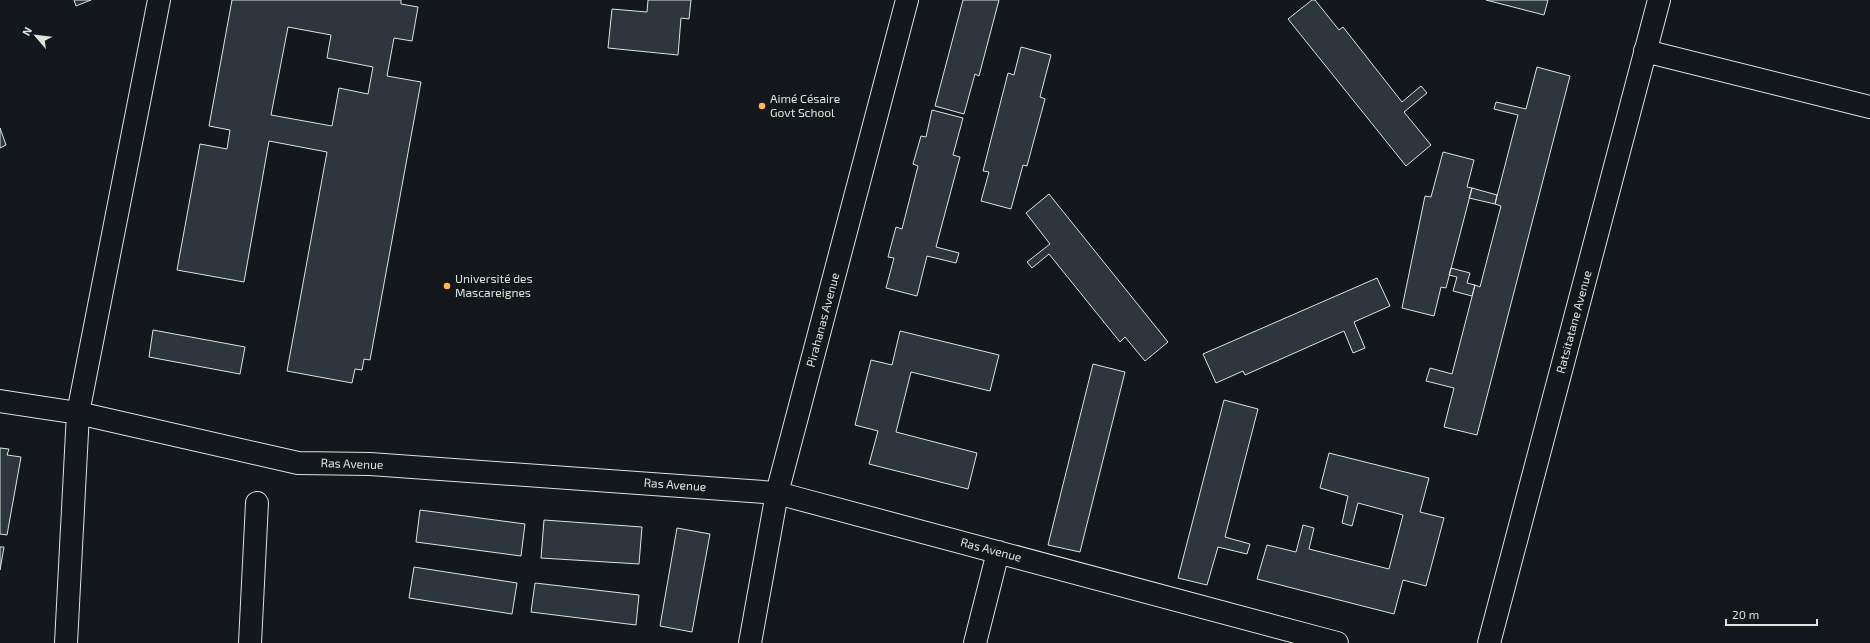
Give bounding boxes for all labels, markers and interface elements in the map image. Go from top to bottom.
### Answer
north arrow [16,16,56,56]
text: N [19,24,34,38]
place label: Aimé Césaire Govt School [770,91,840,119]
marker: Aimé Césaire Govt School [757,101,767,111]
street label: Ratsitatane Avenue [1553,269,1594,375]
place label: Université des Mascareignes [455,271,533,299]
street label: Pirahanas Avenue [803,271,841,369]
marker: Université des Mascareignes [442,281,452,291]
street label: Ras Avenue [320,455,384,471]
street label: Ras Avenue [643,475,707,493]
street label: Ras Avenue [959,534,1023,564]
scale bar [1726,601,1817,627]
text: 20 m [1732,607,1759,621]

